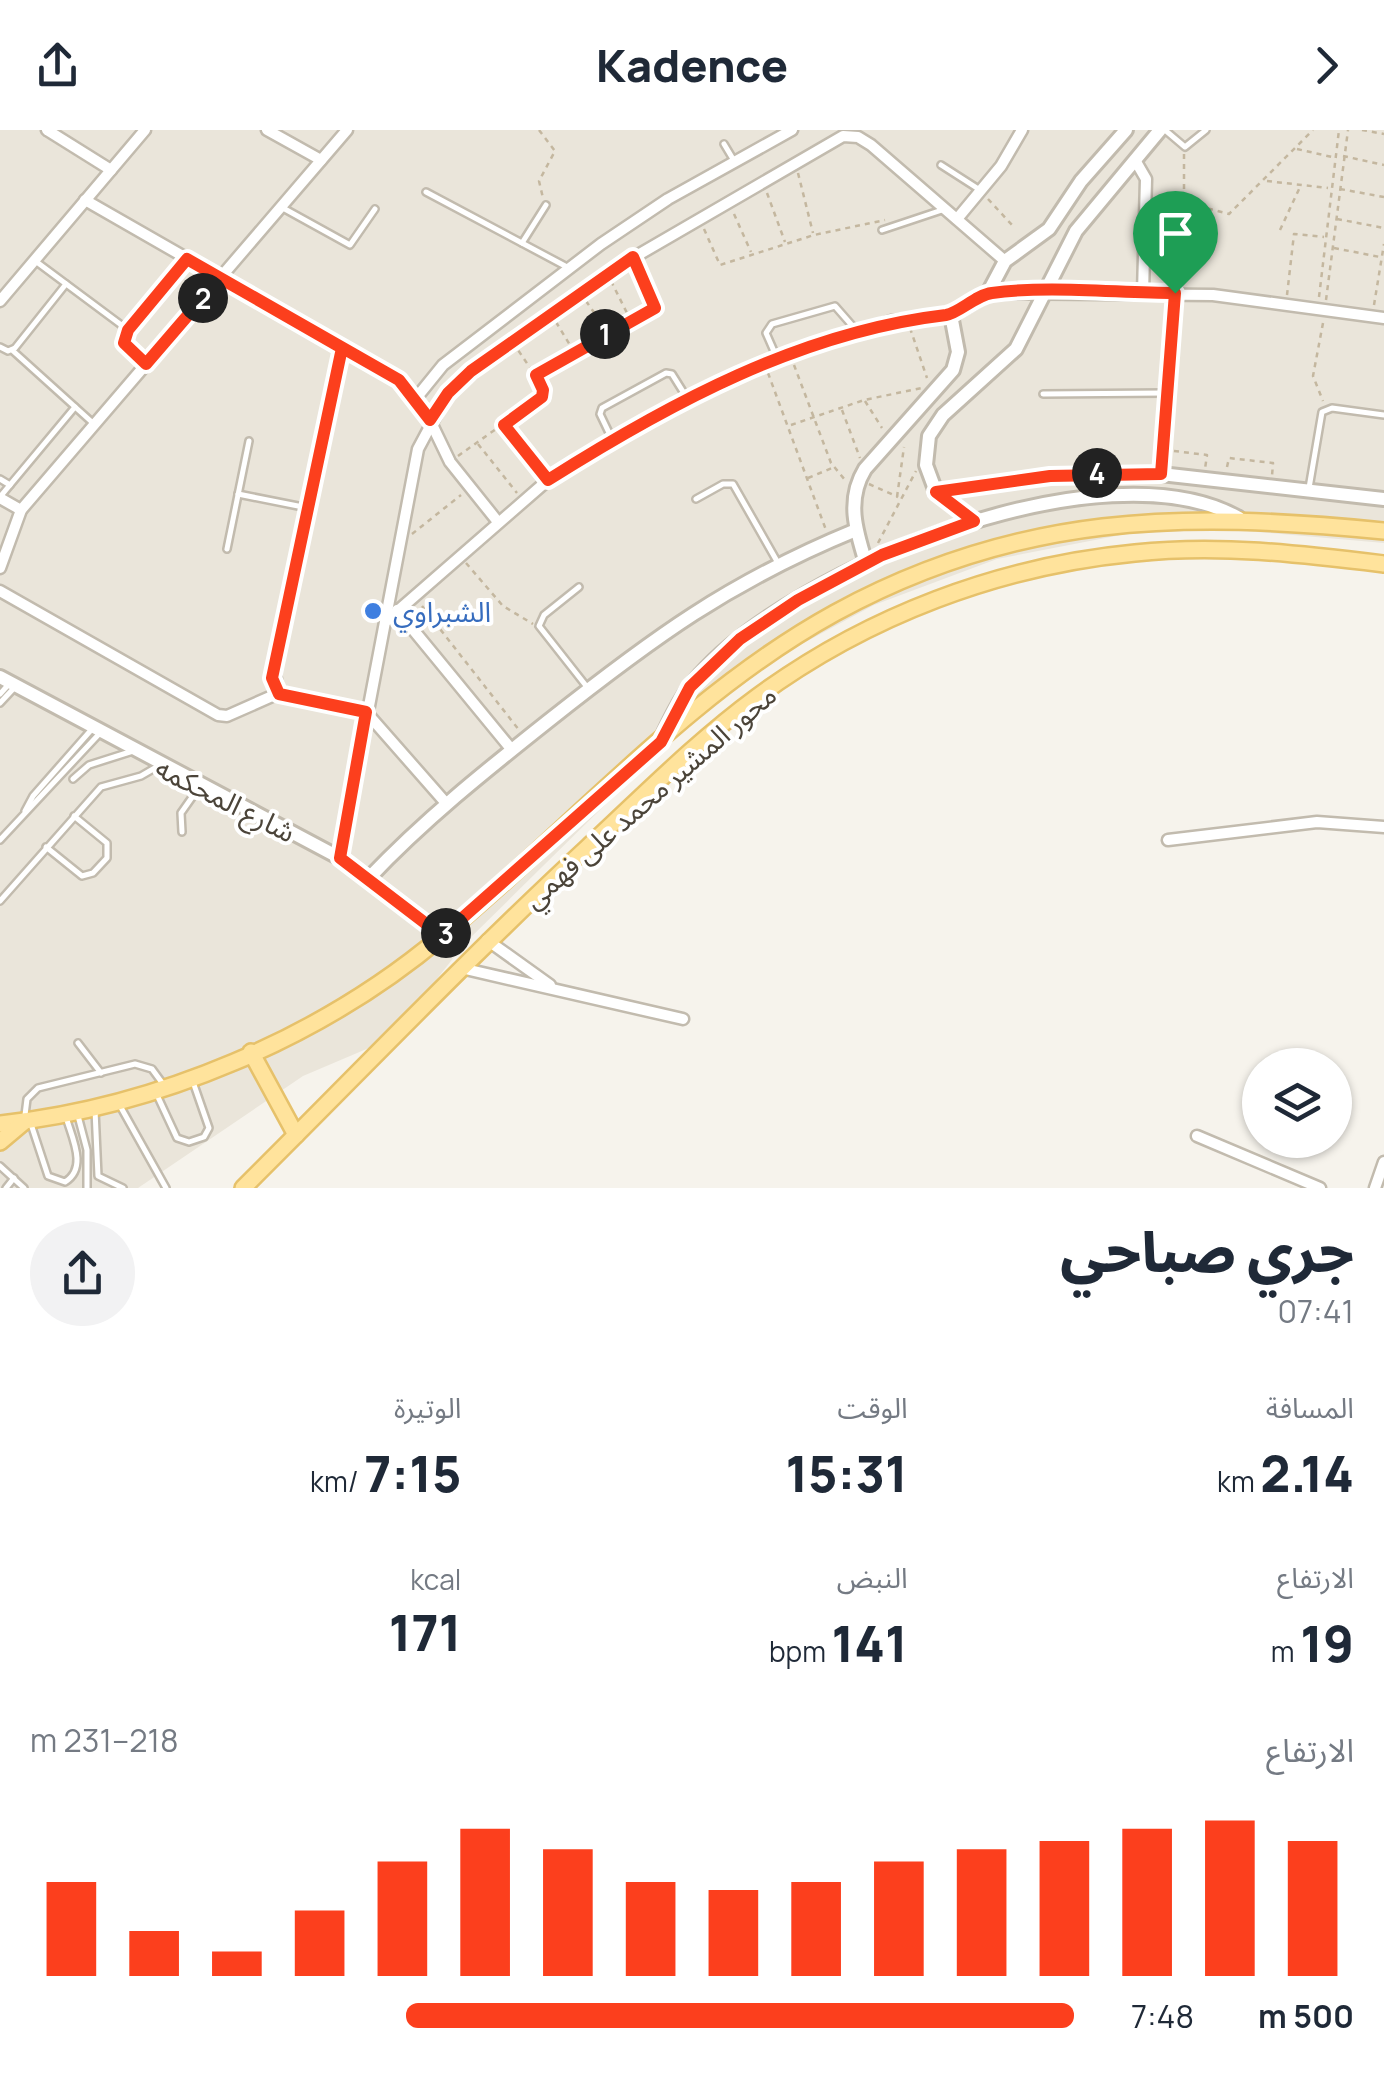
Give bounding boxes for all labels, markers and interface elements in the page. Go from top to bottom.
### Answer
text: Kadence [596,34,788,96]
icon: share [30,38,85,93]
icon: forward [1299,38,1354,93]
pin [1133,191,1218,294]
icon: arrive [1148,206,1203,261]
pin: 2 [178,273,228,323]
text: 2 [195,279,211,317]
pin: 1 [580,309,630,359]
text: 1 [599,315,611,353]
pin: 4 [1072,448,1122,498]
text: 4 [1088,454,1106,492]
place label: الشبراوي [393,592,491,633]
marker: الشبراوي [362,600,384,622]
street label: محور المشير محمد على فهمي [514,675,786,919]
street label: شارع المحكمه [148,748,302,853]
pin: 3 [421,908,471,958]
text: 3 [438,914,454,952]
map controls [1242,1048,1352,1158]
button: layers [1242,1048,1352,1158]
text: جري صباحي [1060,1213,1354,1289]
button: share [30,1221,135,1326]
text: 07:41 [1278,1289,1354,1333]
text: الوتيرة [394,1388,461,1426]
text: الوقت [837,1388,908,1426]
text: المسافة [1266,1388,1354,1426]
text: 7:15 [364,1439,461,1507]
text: 15:31 [785,1439,908,1507]
text: 2.14 [1260,1439,1354,1507]
text: /km [310,1462,364,1500]
text: km [1217,1462,1260,1500]
text: النبض [837,1558,908,1596]
text: الارتفاع [1277,1558,1354,1596]
text: kcal [410,1560,461,1598]
text: 171 [389,1598,461,1666]
text: 141 [832,1609,908,1677]
text: 19 [1300,1609,1354,1677]
text: bpm [769,1632,832,1670]
text: m [1271,1632,1300,1670]
text: 218–231 m [30,1718,179,1762]
text: الارتفاع [1266,1728,1354,1772]
text: 7:48 [1131,1994,1194,2038]
text: 500 m [1258,1994,1354,2038]

